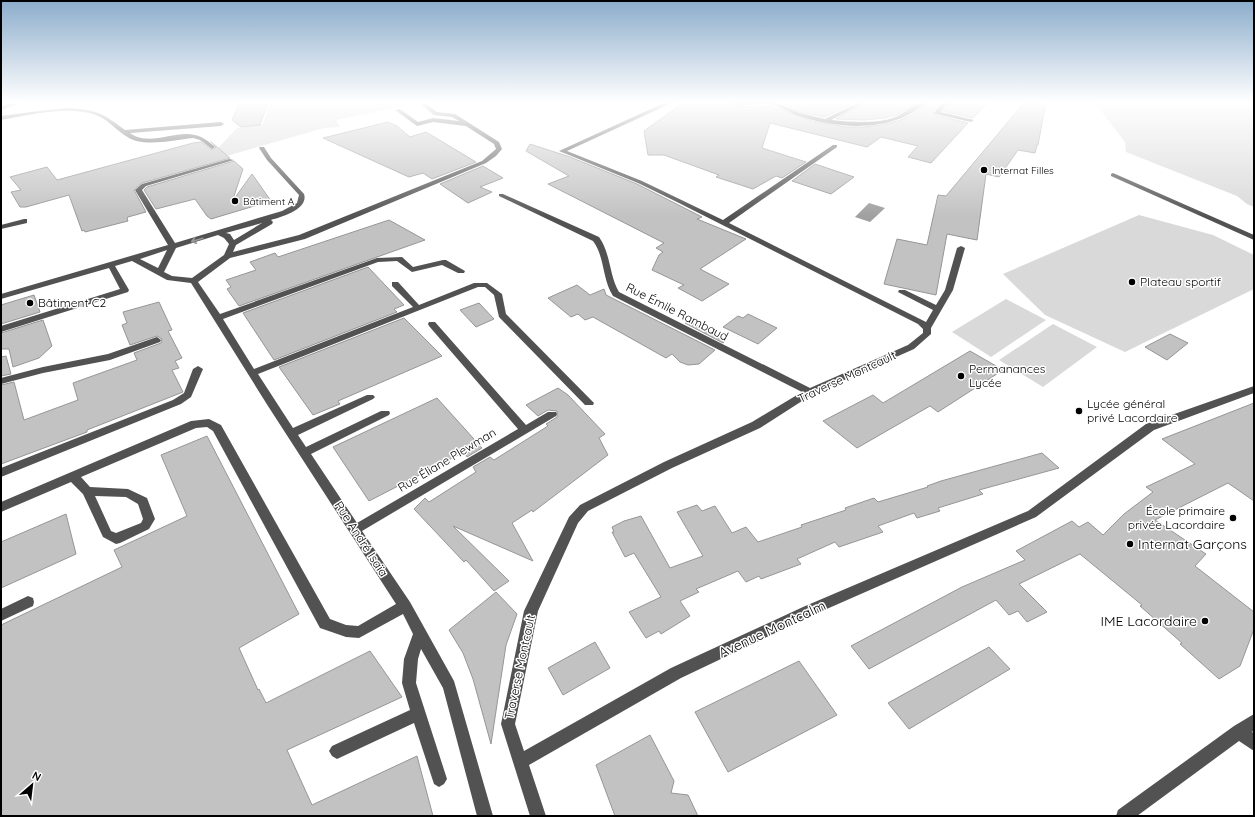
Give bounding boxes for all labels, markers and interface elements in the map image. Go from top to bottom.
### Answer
place label: Internat Filles [992,164,1054,177]
marker: Internat Filles [979,165,989,175]
place label: Bâtiment A [243,195,295,208]
marker: Bâtiment A [230,196,240,206]
one-way arrow [191,237,204,244]
place label: Plateau sportif [1140,274,1222,289]
marker: Plateau sportif [1127,277,1137,287]
street label: Rue Émile Rambaud [624,279,731,344]
place label: Bâtiment C2 [38,295,107,310]
marker: Bâtiment C2 [25,298,35,308]
street label: Traverse Montcault [795,347,898,406]
place label: Permanances Lycée [969,361,1046,390]
marker: Permanances Lycée [956,371,966,381]
place label: Lycée général privé Lacordaire [1087,396,1178,425]
marker: Lycée général privé Lacordaire [1074,406,1084,416]
street label: Rue Éliane Plewman [395,424,499,495]
street label: Rue André Isaïa [331,498,391,579]
place label: École primaire privée Lacordaire [1128,503,1225,532]
marker: École primaire privée Lacordaire [1228,513,1238,523]
place label: Internat Garçons [1138,535,1247,553]
marker: Internat Garçons [1125,539,1135,549]
street label: Avenue Montcalm [716,596,828,662]
place label: IME Lacordaire [1100,612,1197,630]
street label: Traverse Montcault [501,613,538,721]
marker: IME Lacordaire [1200,616,1210,626]
north arrow [12,765,52,805]
text: N [30,768,44,784]

